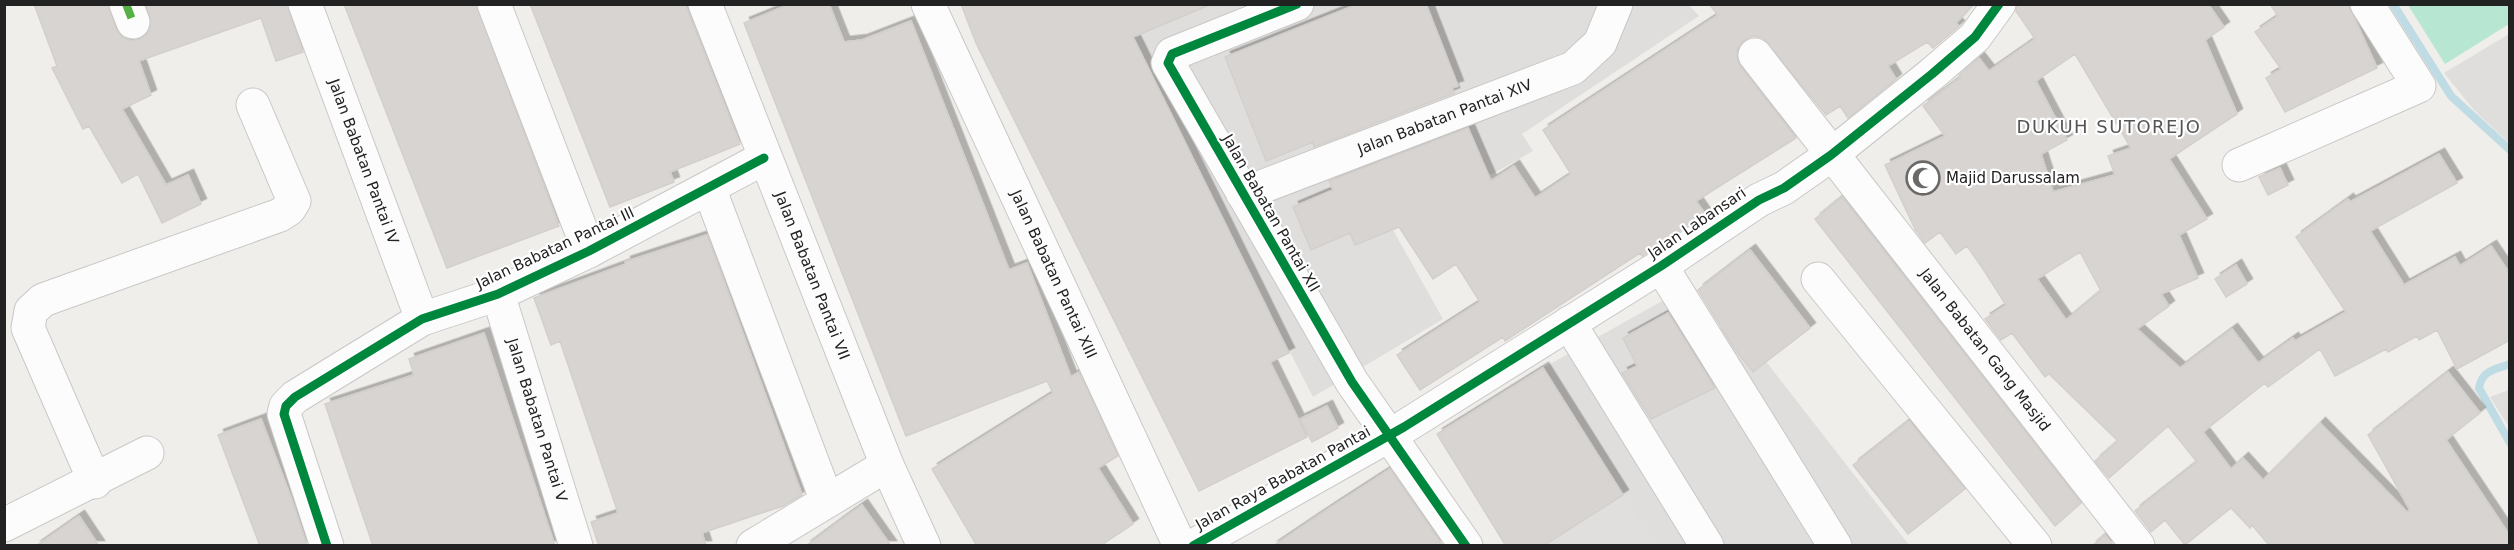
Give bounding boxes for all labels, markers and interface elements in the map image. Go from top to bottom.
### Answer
street label: Jalan Babatan Pantai IV [324,75,403,247]
street label: Jalan Babatan Pantai XIV [1354,75,1535,159]
district label: DUKUH SUTOREJO [2017,116,2201,137]
street label: Jalan Babatan Pantai XII [1218,130,1324,295]
mosque icon: Majid Darussalam [1905,160,1941,196]
place label: Majid Darussalam [1946,169,2080,187]
street label: Jalan Labansari [1644,184,1749,263]
street label: Jalan Babatan Pantai XIII [1006,186,1101,361]
street label: Jalan Babatan Pantai VII [771,188,854,362]
street label: Jalan Babatan Pantai Ill [472,203,637,293]
street label: Jalan Babatan Gang Masjid [1915,264,2054,435]
street label: Jalan Babatan Pantai V [503,335,571,505]
street label: Jalan Raya Babatan Pantai [1192,422,1374,534]

